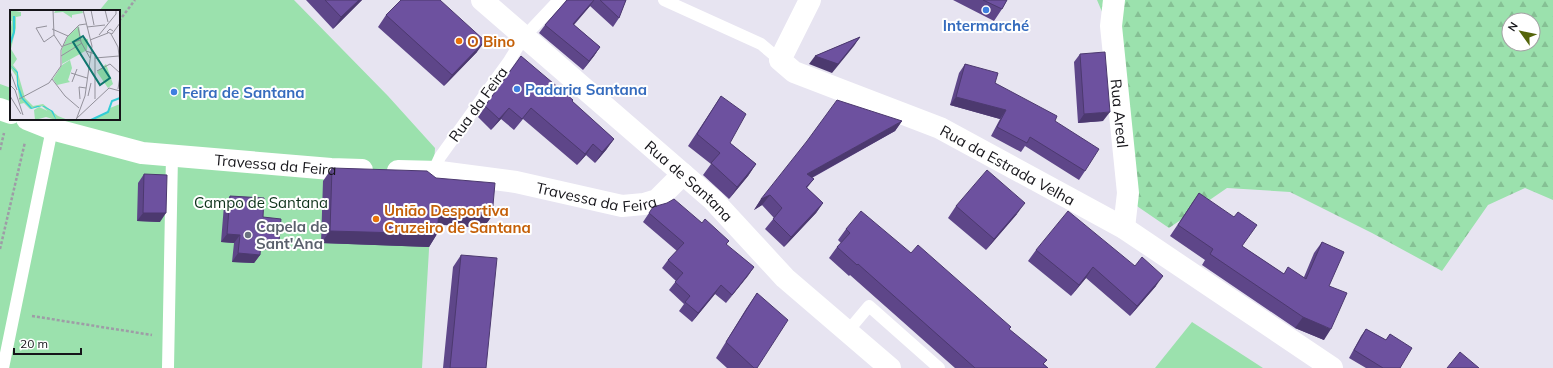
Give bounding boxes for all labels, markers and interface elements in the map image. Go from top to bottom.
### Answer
marker: Intermarché [981,5,991,15]
inset map [10,10,120,120]
north arrow [1501,12,1541,52]
place label: Intermarché [943,16,1029,35]
text: N [1504,19,1521,34]
place label: O Bino [467,32,515,51]
marker: O Bino [454,36,464,46]
street label: Rua da Feira [444,63,512,145]
street label: Rua Areal [1107,78,1133,149]
place label: Padaria Santana [525,80,647,99]
place label: Feira de Santana [182,83,305,102]
marker: Padaria Santana [512,84,522,94]
marker: Feira de Santana [169,87,179,97]
street label: Rua da Estrada Velha [937,120,1079,209]
street label: Rua de Santana [641,136,737,225]
street label: Travessa da Feira [214,150,337,179]
street label: Travessa da Feira [535,177,659,215]
park label: Campo de Santana [194,193,328,212]
place label: União Desportiva Cruzeiro de Santana [384,201,531,237]
marker: União Desportiva Cruzeiro de Santana [371,214,381,224]
place label: Capela de Sant'Ana [256,217,328,253]
marker: Capela de Sant'Ana [243,230,253,240]
scale bar [14,330,81,356]
text: 20 m [20,336,48,351]

